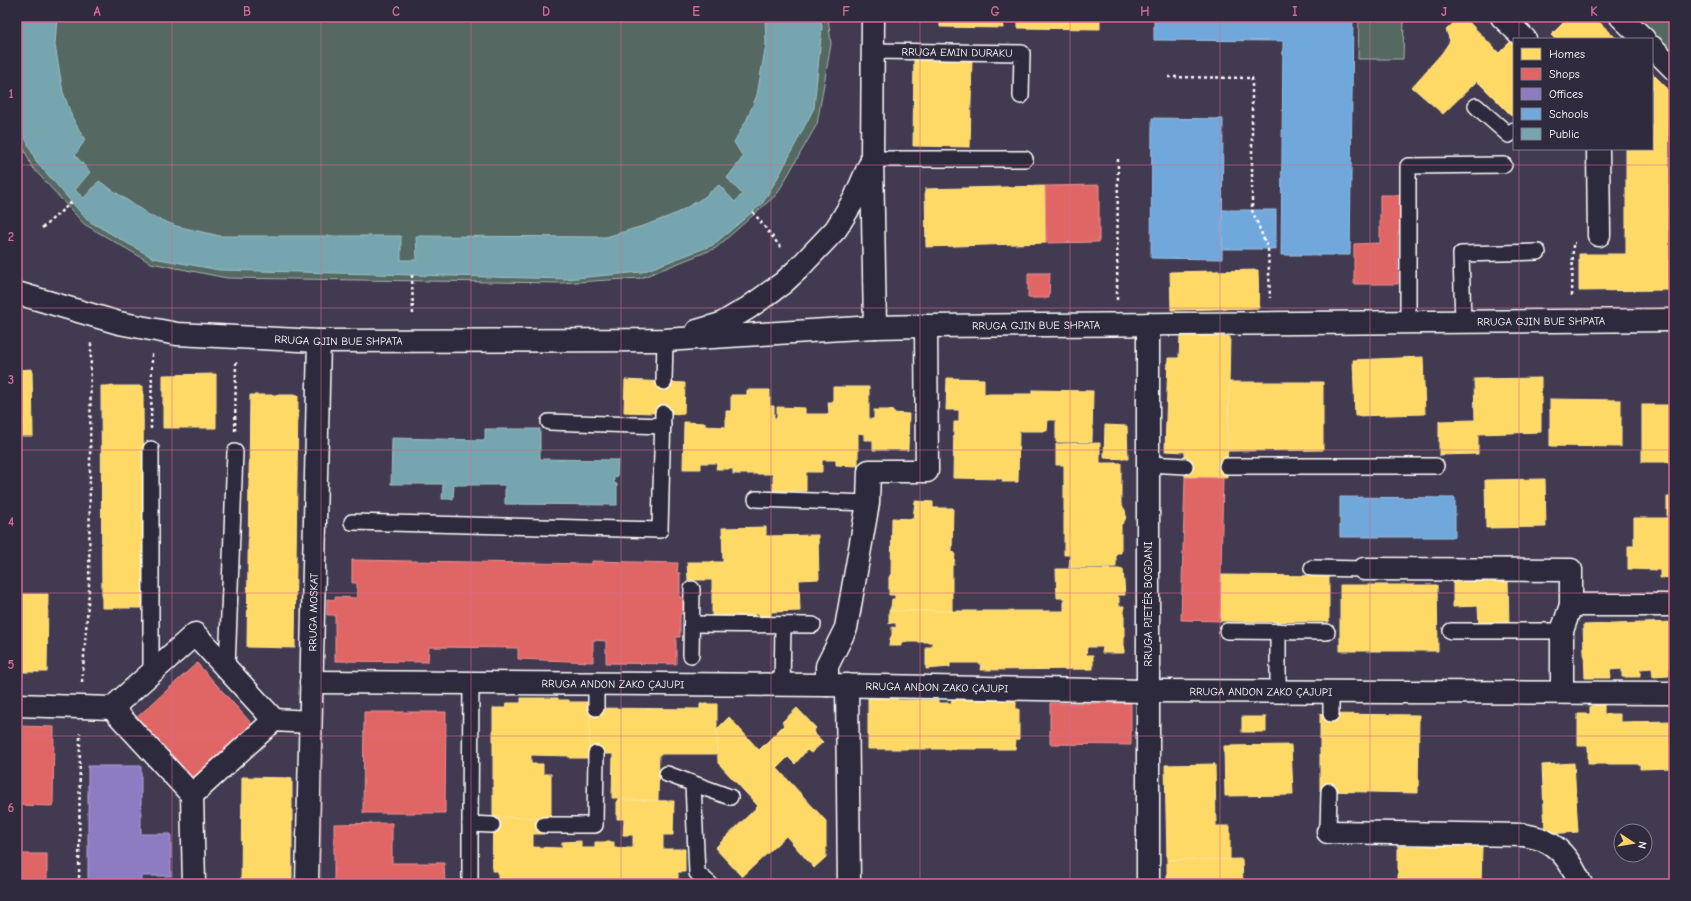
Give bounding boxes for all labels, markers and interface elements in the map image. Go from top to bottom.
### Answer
text: A [93,4,101,19]
text: B [243,4,251,19]
text: C [392,4,400,19]
text: D [542,4,550,19]
text: E [692,4,700,19]
text: F [842,4,850,19]
text: G [990,4,1000,19]
text: H [1140,4,1150,19]
text: I [1292,4,1298,19]
text: J [1441,4,1447,19]
text: K [1590,4,1598,19]
legend [1513,38,1653,150]
street label: RRUGA EMIN DURAKU [901,45,1013,60]
text: Homes [1549,47,1585,61]
text: Shops [1549,67,1580,81]
text: 1 [8,86,14,101]
text: Offices [1549,87,1583,101]
text: Schools [1549,107,1588,121]
text: Public [1549,127,1580,141]
text: 2 [8,229,14,244]
street label: RRUGA GJIN BUE SHPATA [1477,315,1606,329]
street label: RRUGA GJIN BUE SHPATA [972,319,1101,333]
street label: RRUGA GJIN BUE SHPATA [274,333,403,348]
text: 3 [8,372,14,387]
text: 4 [8,514,14,529]
street label: RRUGA PJETËR BOGDANI [1142,542,1155,666]
street label: RRUGA MOSKAT [306,572,321,651]
text: 5 [8,657,15,672]
street label: RRUGA ANDON ZAKO ÇAJUPI [542,677,684,691]
street label: RRUGA ANDON ZAKO ÇAJUPI [865,680,1009,695]
street label: RRUGA ANDON ZAKO ÇAJUPI [1189,685,1332,699]
text: 6 [8,800,15,815]
north arrow [1613,823,1653,863]
text: N [1635,840,1649,850]

